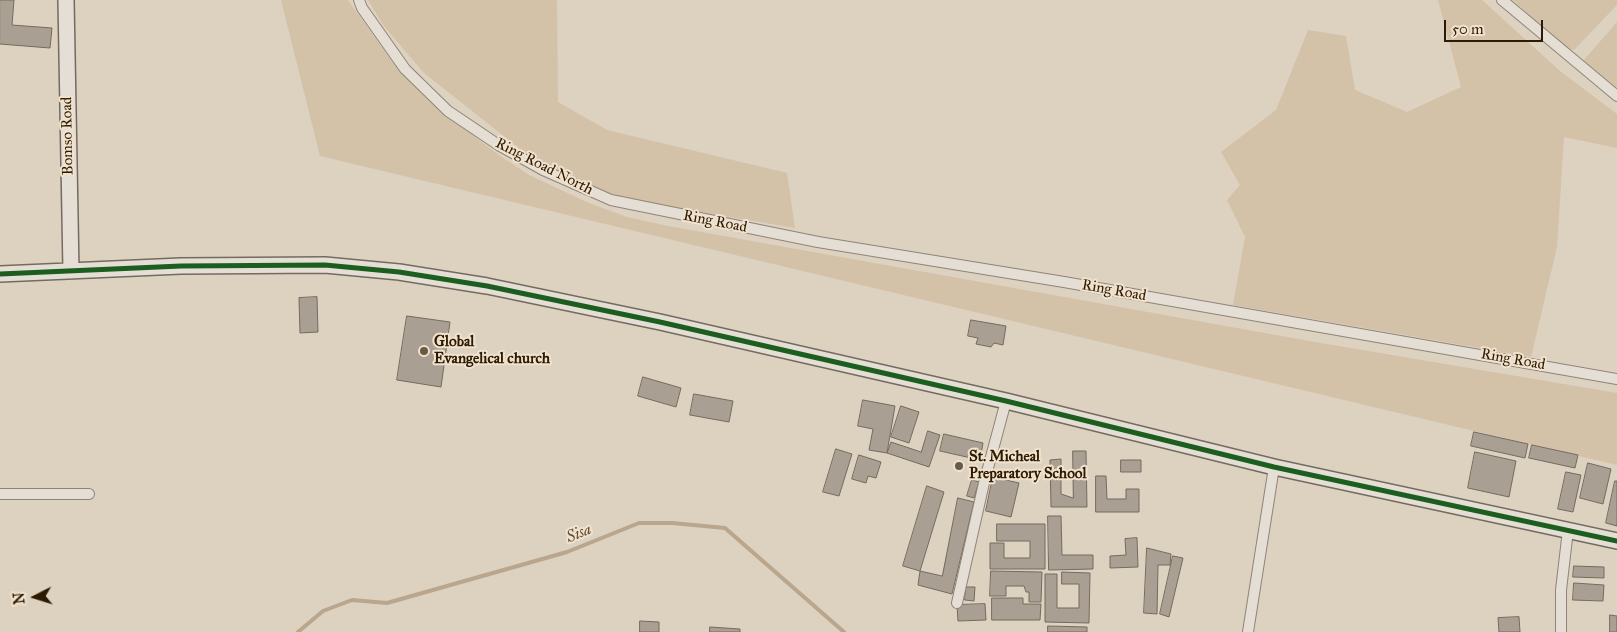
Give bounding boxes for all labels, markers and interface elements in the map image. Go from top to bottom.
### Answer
scale bar [1447,10,1546,42]
text: 50 m [1452,20,1484,38]
street label: Bomso Road [58,97,78,175]
street label: Ring Road North [492,135,596,199]
street label: Ring Road [681,207,749,237]
street label: Ring Road [1080,276,1148,306]
place label: Global Evangelical church [434,333,550,368]
marker: Global Evangelical church [418,345,430,357]
street label: Ring Road [1479,345,1547,375]
place label: St. Micheal Preparatory School [969,448,1086,483]
marker: St. Micheal Preparatory School [953,460,965,472]
water label: Sisa [564,520,594,548]
north arrow [10,572,60,622]
text: N [11,592,29,605]

